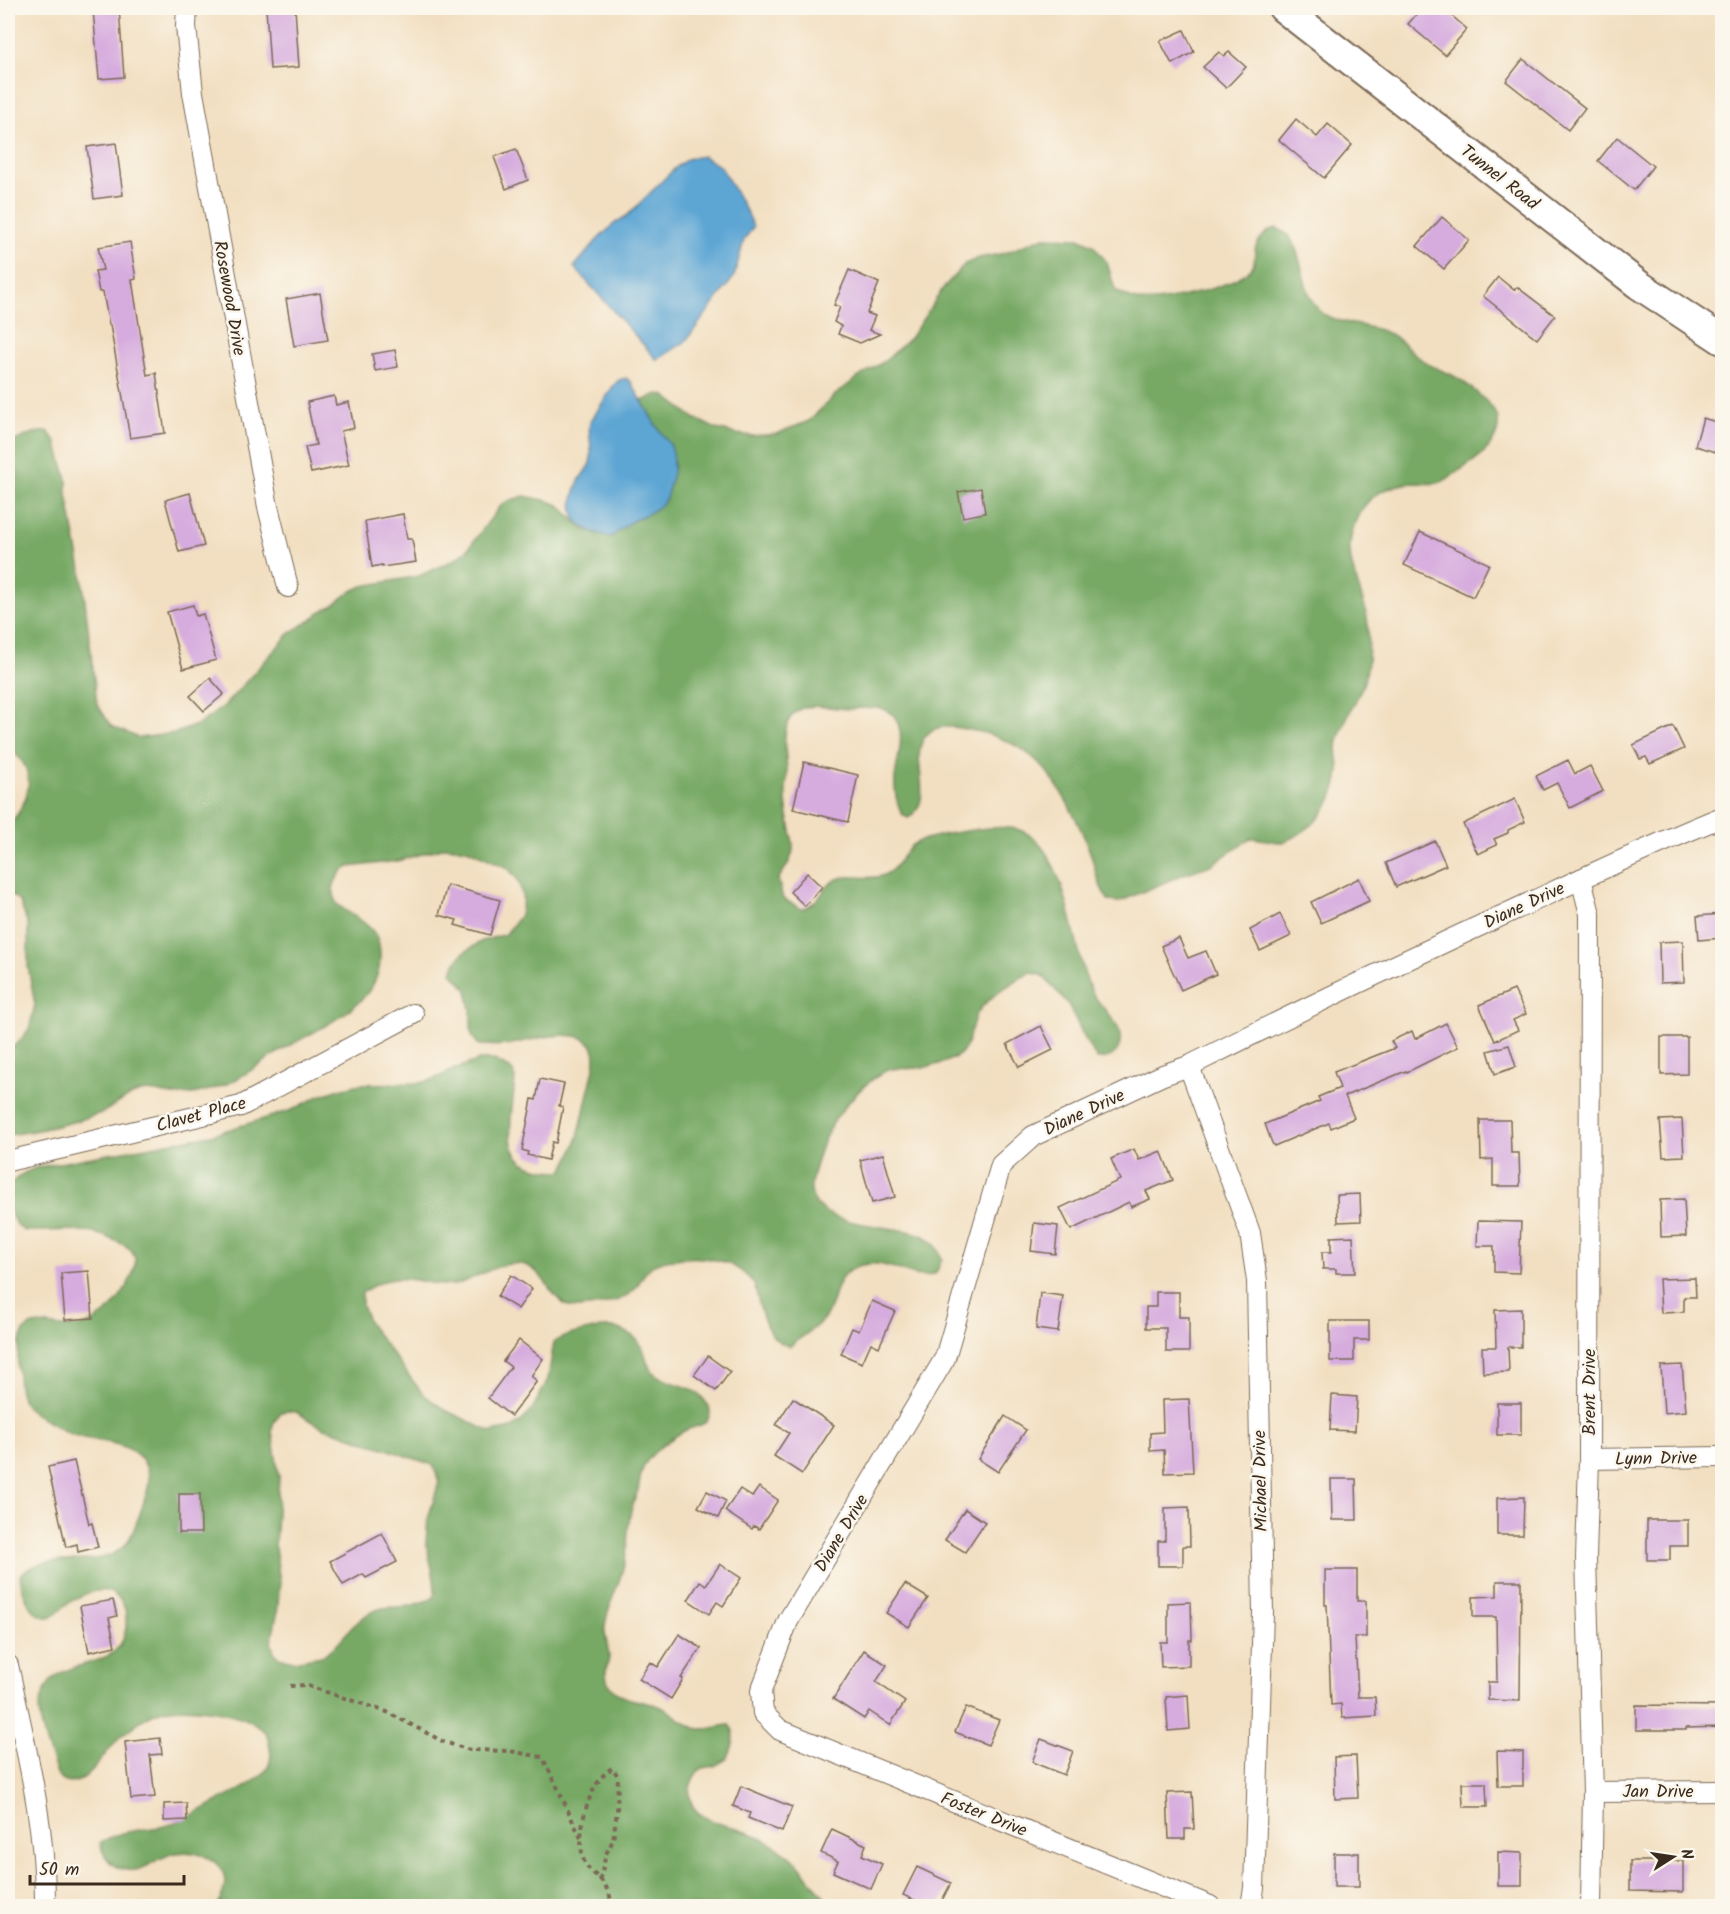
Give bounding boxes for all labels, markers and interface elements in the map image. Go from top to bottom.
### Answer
street label: Tunnel Road [1453,138,1546,219]
street label: Rosewood Drive [204,238,253,358]
street label: Diane Drive [1479,875,1570,938]
street label: Diane Drive [1039,1082,1130,1145]
street label: Clavet Place [153,1090,250,1141]
street label: Brent Drive [1576,1349,1605,1435]
street label: Michael Drive [1246,1430,1277,1532]
street label: Lynn Drive [1615,1444,1697,1475]
street label: Diane Drive [808,1489,877,1578]
street label: Jan Drive [1622,1778,1694,1807]
street label: Foster Drive [936,1785,1031,1846]
north arrow [1643,1827,1703,1887]
text: N [1673,1847,1699,1862]
scale bar [30,1848,184,1886]
text: 50 m [39,1856,79,1885]

